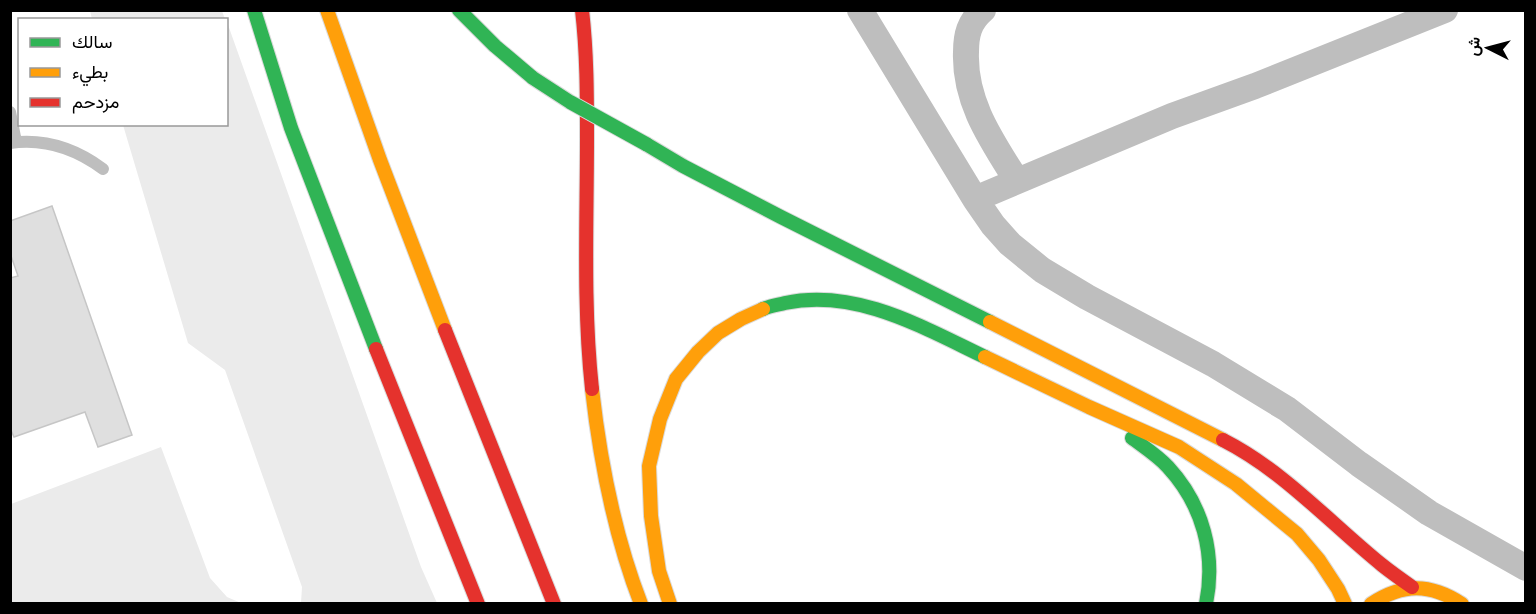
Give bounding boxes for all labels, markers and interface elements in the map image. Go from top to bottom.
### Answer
legend [18,18,228,126]
north arrow [1458,18,1518,78]
text: سالك [72,29,112,55]
text: ش [1461,36,1486,57]
text: بطيء [72,59,108,87]
text: مزدحم [72,89,119,115]

